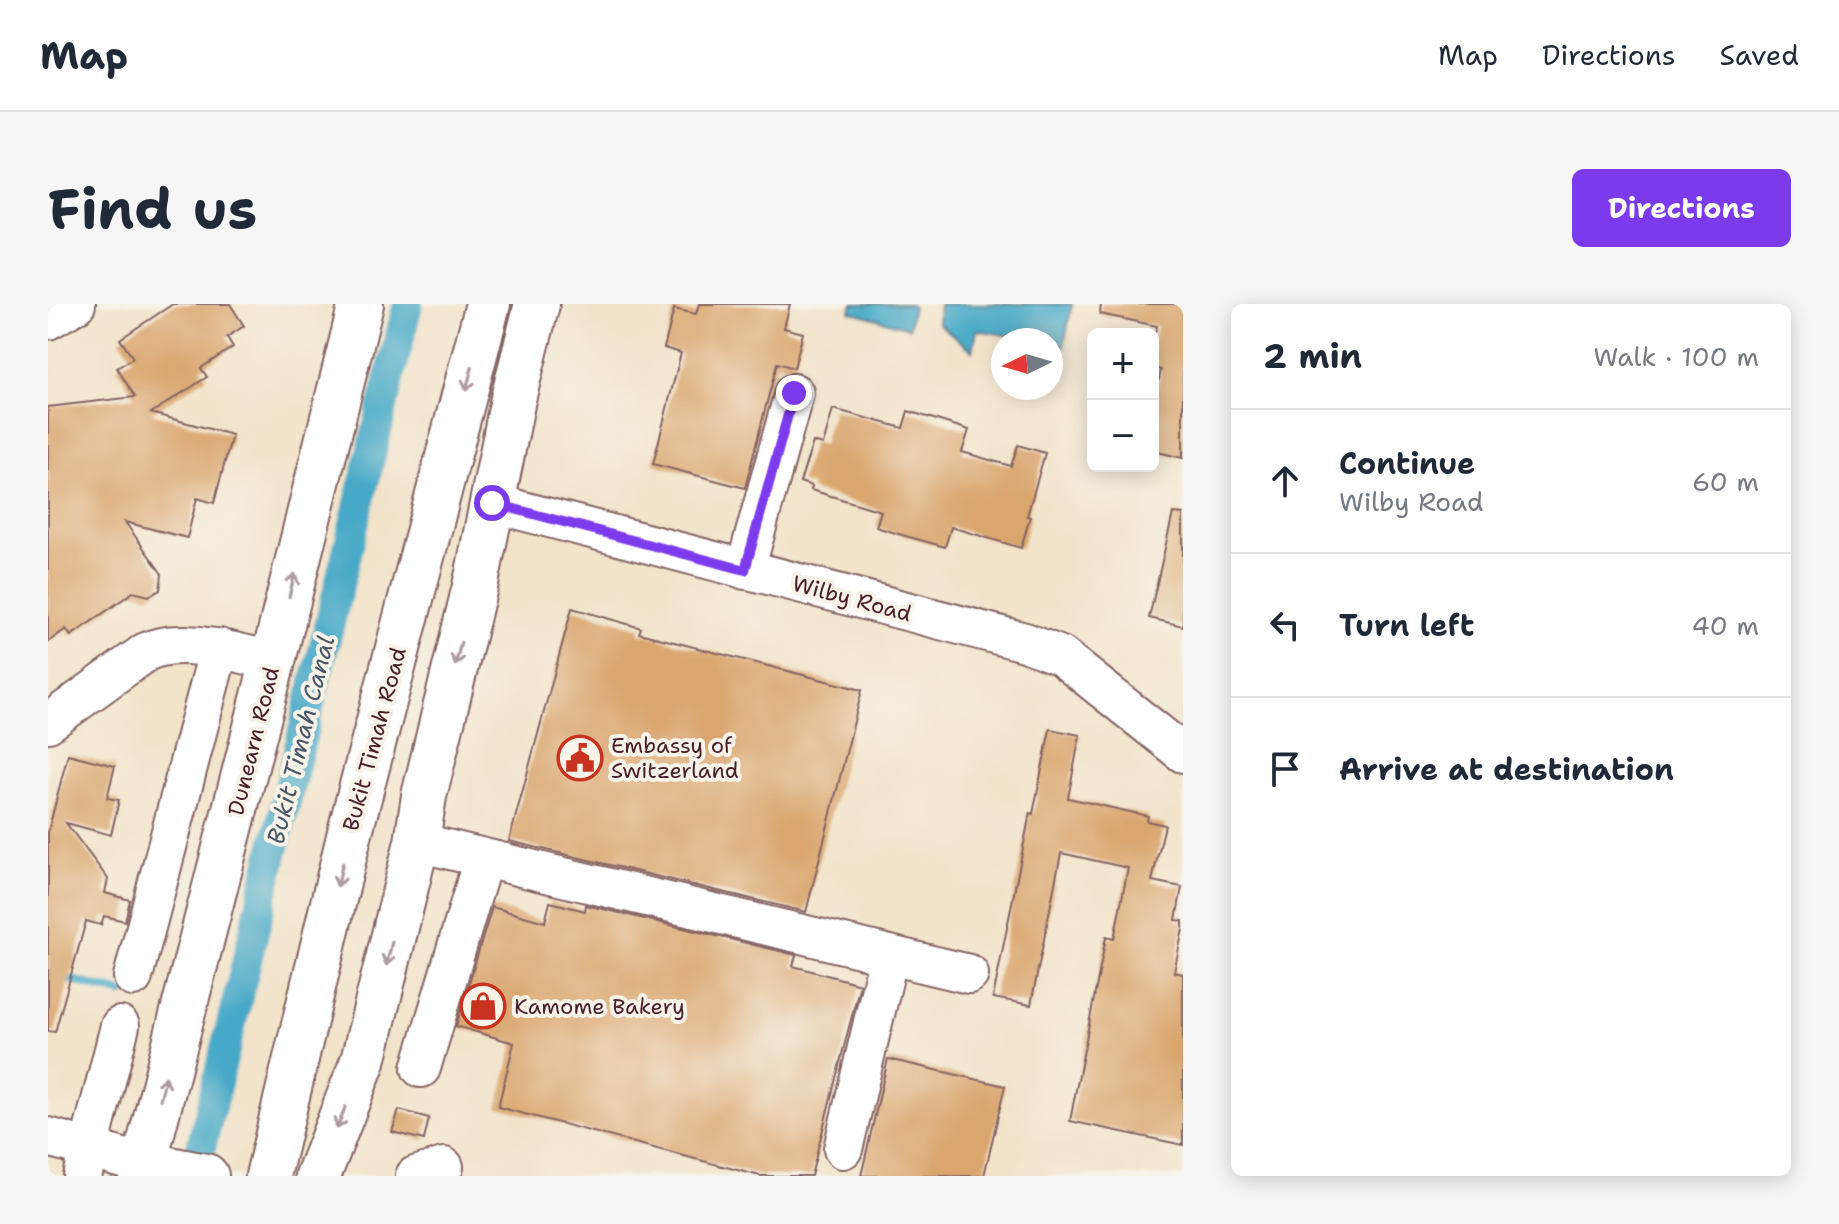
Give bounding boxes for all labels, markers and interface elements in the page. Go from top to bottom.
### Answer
text: Map [40,30,128,81]
text: Map [1438,36,1498,74]
text: Directions [1542,36,1676,74]
text: Saved [1720,36,1799,74]
button: Directions [1572,169,1791,247]
text: Find us [48,171,257,246]
north arrow [991,328,1063,400]
map controls [1087,328,1159,472]
button: + [1087,328,1159,400]
text: 2 min [1263,333,1362,379]
text: Walk · 100 m [1593,339,1759,374]
one-way arrow [460,366,475,392]
route end [776,375,812,411]
button: − [1087,400,1159,472]
text: Continue [1339,443,1475,484]
icon: ahead [1263,459,1307,503]
text: 60 m [1692,464,1759,499]
text: Wilby Road [1339,484,1483,519]
route start [474,485,510,521]
street label: Wilby Road [789,569,915,628]
one-way arrow [285,572,300,598]
icon: left [1263,603,1307,647]
text: Turn left [1339,605,1474,646]
text: 40 m [1692,608,1759,643]
water label: Bukit Timah Canal [260,633,342,847]
one-way arrow [450,641,465,667]
street label: Bukit Timah Road [336,644,413,834]
street label: Dunearn Road [221,664,286,818]
place label: Embassy of Switzerland [611,731,739,785]
public building icon: Embassy of Switzerland [556,734,604,782]
icon: arrive [1263,747,1307,791]
text: Arrive at destination [1339,749,1674,790]
one-way arrow [331,862,346,887]
one-way arrow [381,941,396,967]
shop icon: Kamome Bakery [459,982,507,1030]
place label: Kamome Bakery [514,992,685,1021]
one-way arrow [157,1076,172,1102]
one-way arrow [332,1106,347,1130]

